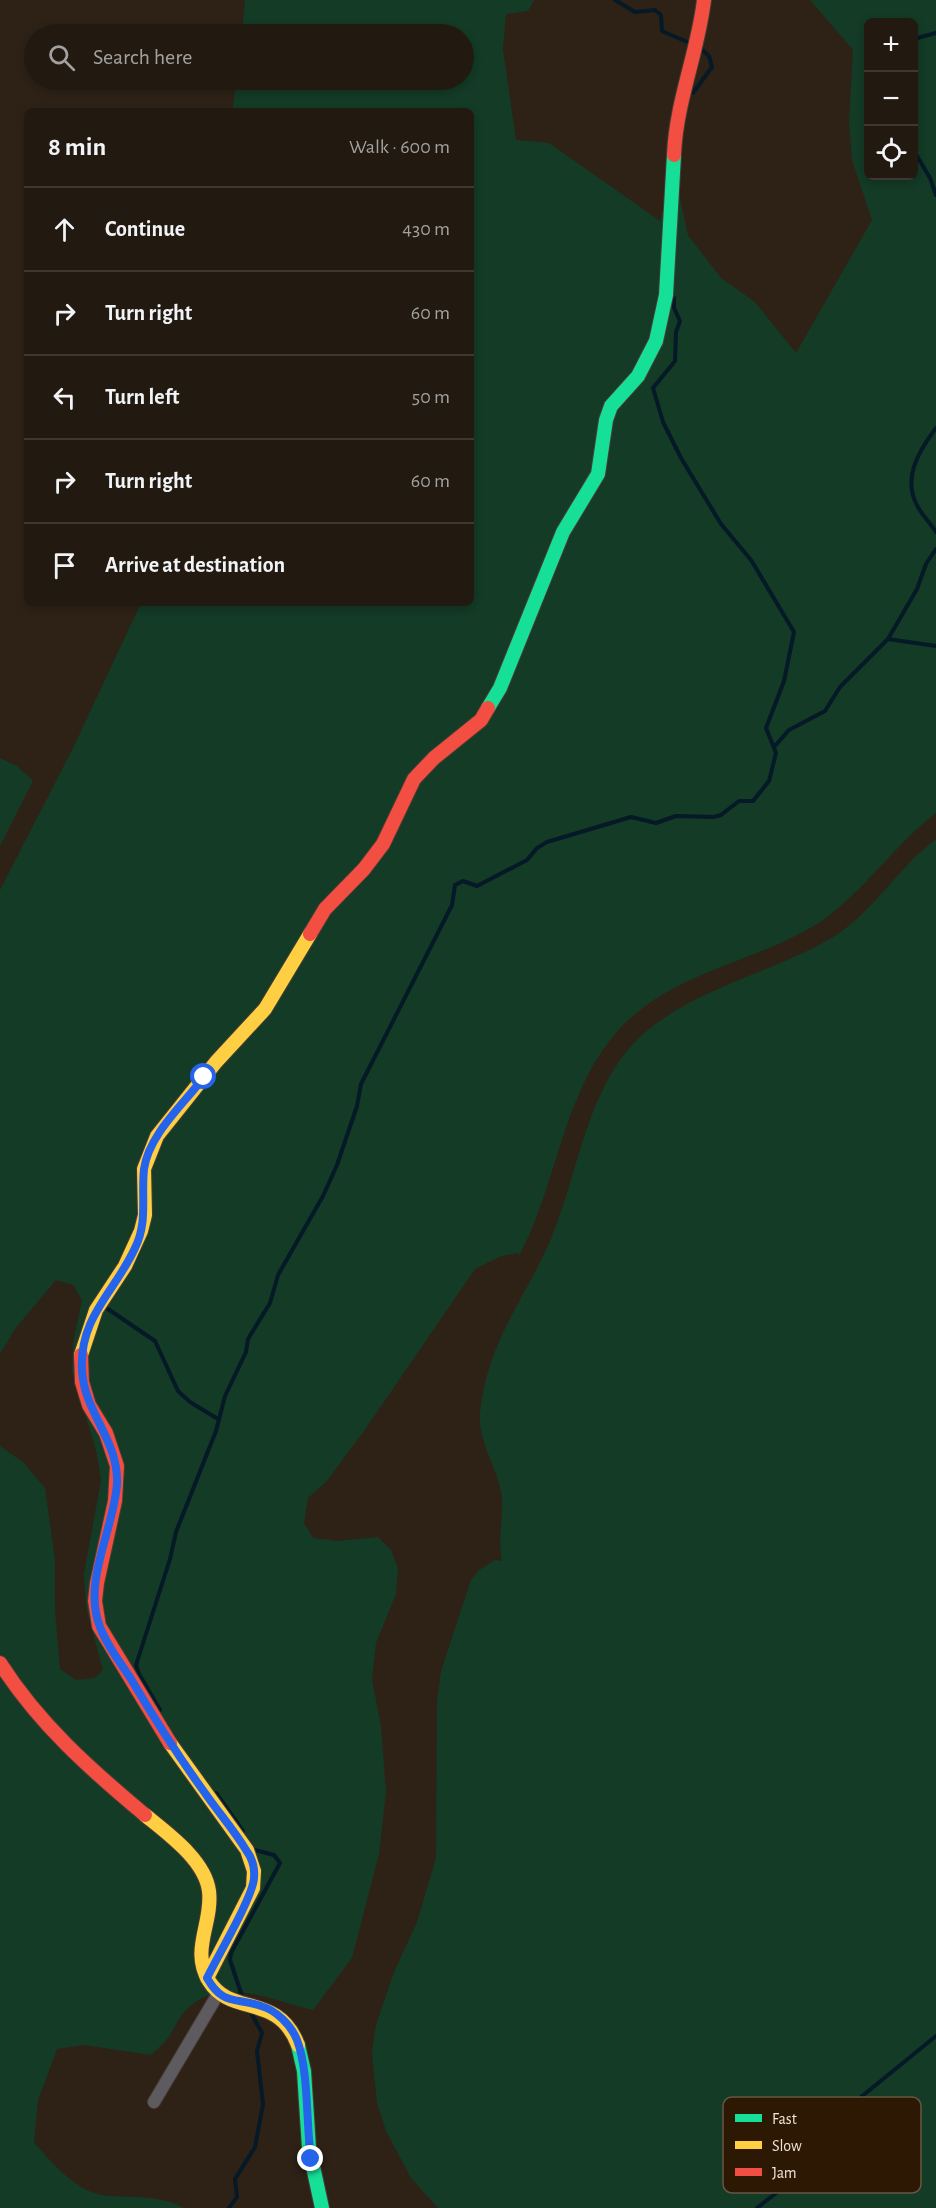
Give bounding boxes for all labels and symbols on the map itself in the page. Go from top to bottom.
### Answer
route start [190,1063,216,1089]
legend [723,2097,921,2193]
text: Fast [772,2111,797,2127]
text: Slow [772,2138,802,2154]
route end [297,2145,323,2171]
text: Jam [772,2165,797,2181]

